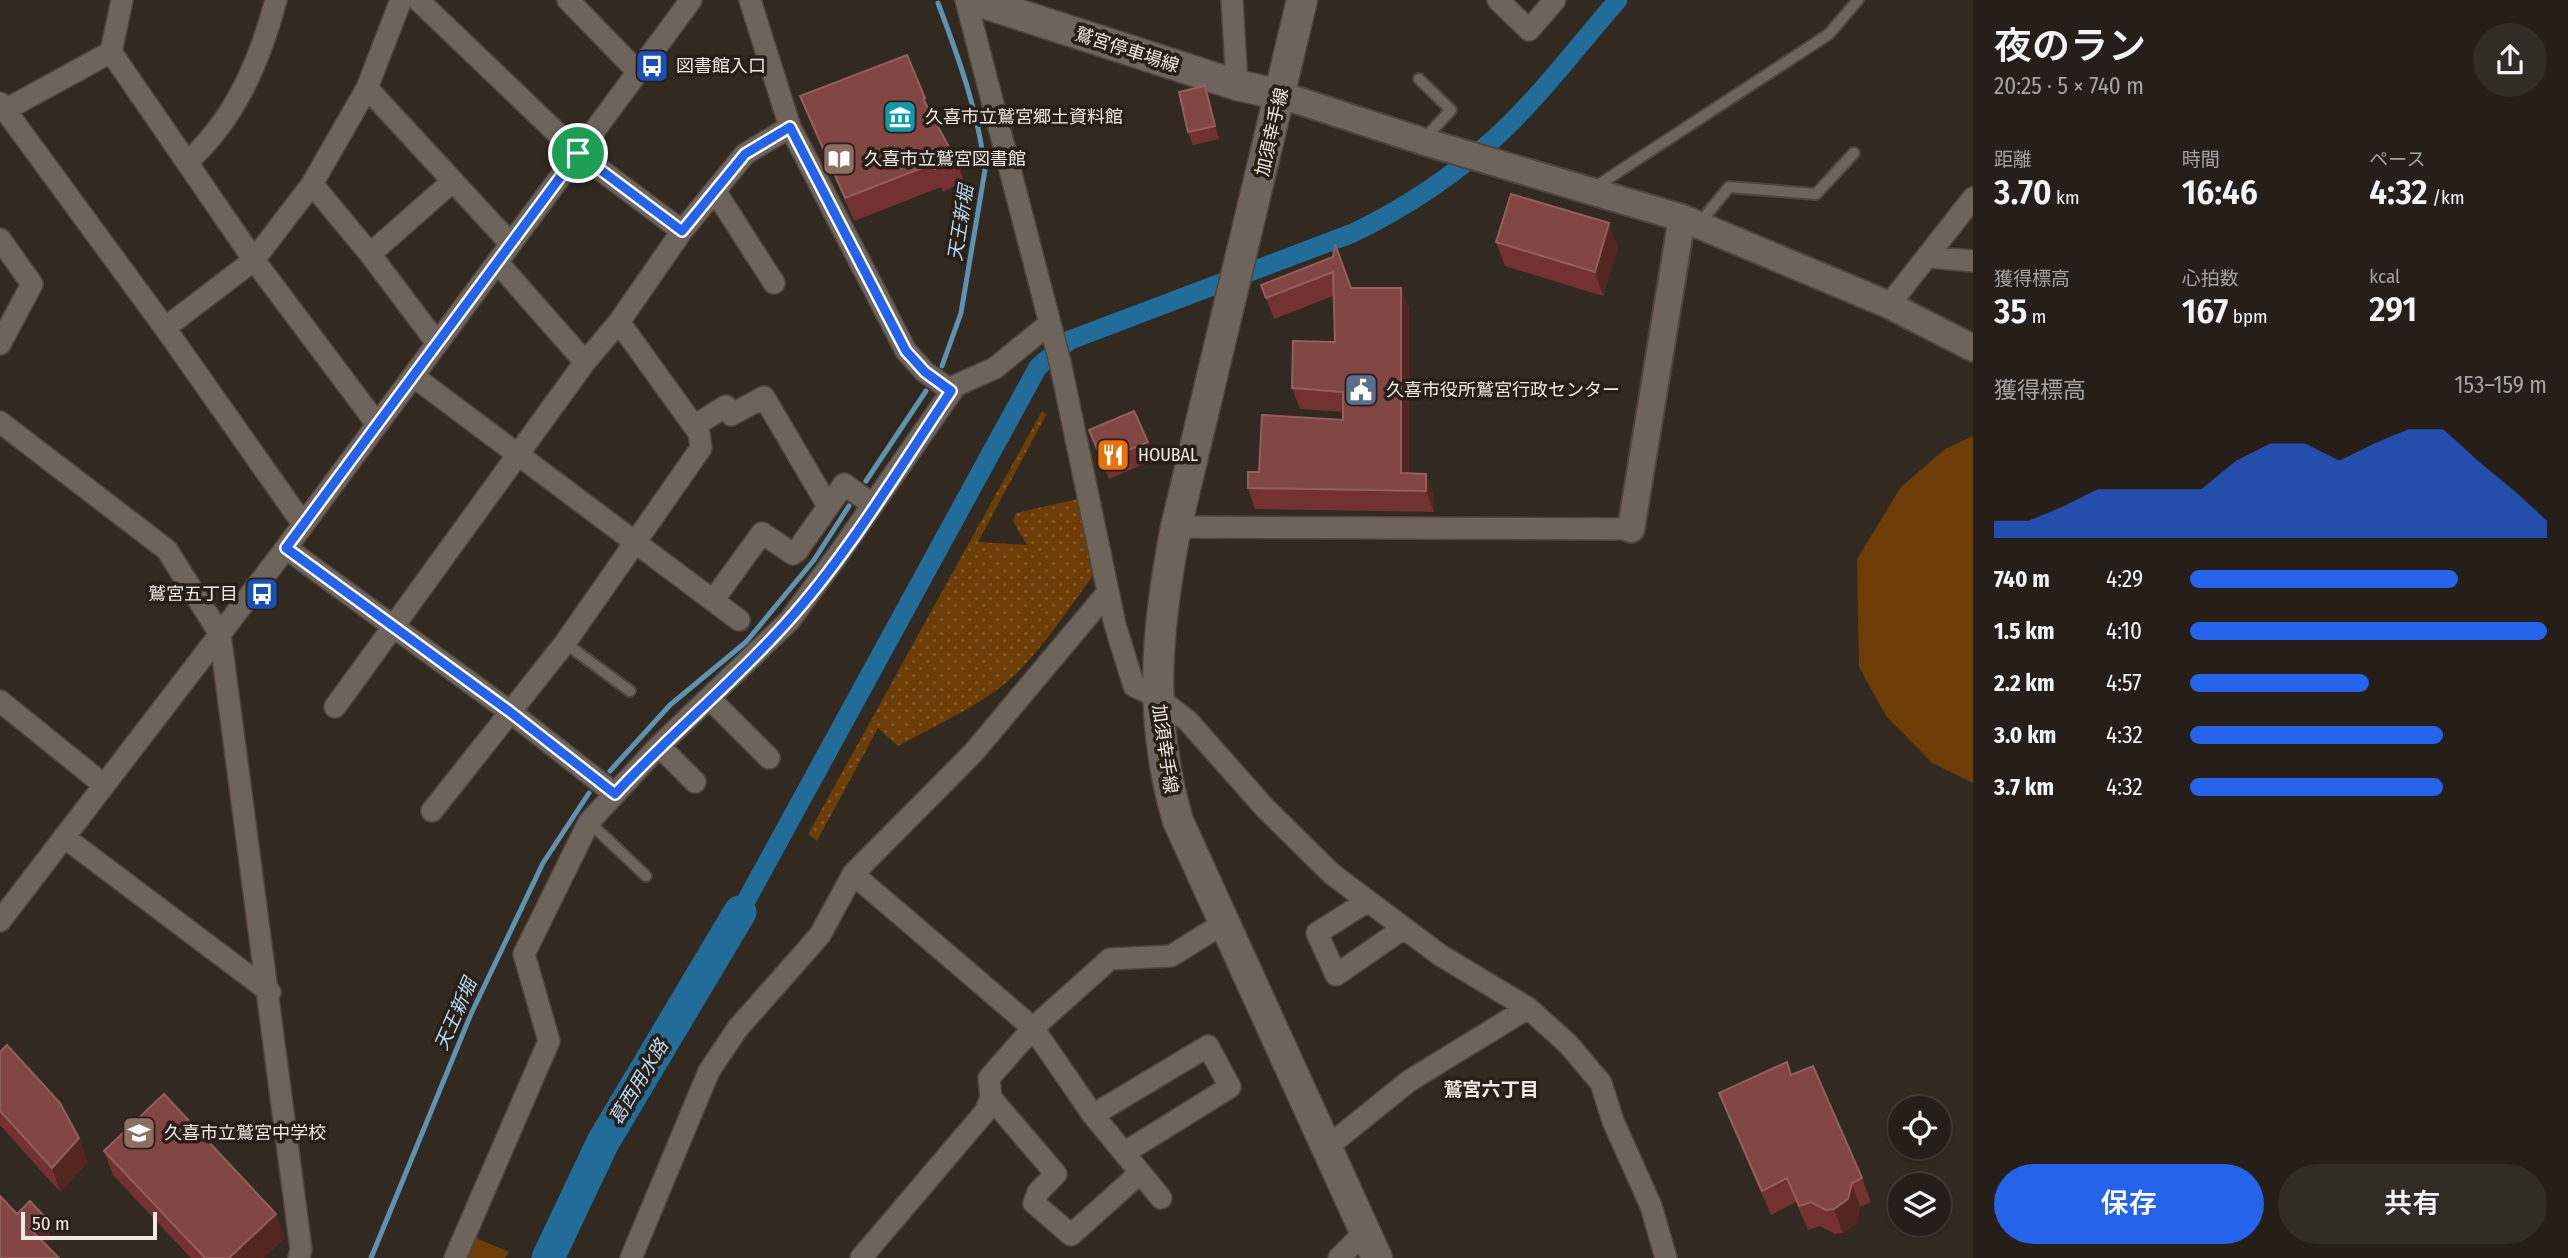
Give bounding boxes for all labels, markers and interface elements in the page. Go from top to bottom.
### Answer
street label: 鷲宮停車場線 [1072,23,1182,77]
text: 夜のラン [1994,23,2146,69]
button: share [2473,23,2547,97]
bus stop icon: 図書館入口 [633,47,671,85]
place label: 図書館入口 [676,55,766,77]
text: 20:25 · 5 × 740 m [1994,72,2144,100]
street label: 加須幸手線 [1251,86,1293,178]
museum icon: 久喜市立鷲宮郷土資料館 [881,98,919,136]
place label: 久喜市立鷲宮郷土資料館 [925,106,1123,128]
pin [548,123,608,183]
icon: arrive [559,134,597,172]
library icon: 久喜市立鷲宮図書館 [820,140,858,178]
place label: 久喜市立鷲宮図書館 [864,148,1026,170]
text: 距離 [1994,148,2032,171]
text: 時間 [2182,148,2220,171]
text: ペース [2369,148,2425,171]
text: 3.70 [1994,171,2052,213]
text: 16:46 [2182,171,2258,213]
text: 4:32 [2369,171,2428,213]
water label: 天王新堀 [943,181,978,262]
text: km [2052,186,2080,209]
text: /km [2428,186,2465,209]
text: kcal [2369,265,2400,288]
text: 獲得標高 [1994,267,2070,290]
text: 心拍数 [2182,267,2239,290]
text: 291 [2369,288,2417,330]
text: 35 [1994,290,2027,332]
text: 167 [2182,290,2228,332]
text: m [2027,305,2046,328]
text: bpm [2228,305,2268,328]
public building icon: 久喜市役所鷲宮行政センター [1342,371,1380,409]
text: 153–159 m [2455,371,2547,399]
text: 獲得標高 [1994,376,2086,404]
place label: 久喜市役所鷲宮行政センター [1386,379,1620,401]
restaurant icon: HOUBAL [1094,436,1132,474]
place label: HOUBAL [1138,444,1198,466]
text: 740 m [1994,565,2050,593]
text: 4:29 [2106,565,2143,593]
bus stop icon: 鷲宮五丁目 [243,575,281,613]
place label: 鷲宮五丁目 [148,583,238,605]
text: 1.5 km [1994,617,2055,645]
text: 4:10 [2106,617,2142,645]
text: 2.2 km [1994,669,2055,697]
text: 4:57 [2106,669,2142,697]
street label: 加須幸手線 [1148,703,1182,795]
text: 3.0 km [1994,721,2056,749]
text: 4:32 [2106,721,2143,749]
text: 3.7 km [1994,773,2054,801]
text: 4:32 [2106,773,2143,801]
water label: 天王新堀 [429,972,483,1054]
water label: 葛西用水路 [604,1034,674,1129]
district label: 鷲宮六丁目 [1443,1078,1539,1101]
map controls [1888,1096,1951,1236]
button: locate [1888,1096,1951,1159]
school or university icon: 久喜市立鷲宮中学校 [120,1114,158,1152]
place label: 久喜市立鷲宮中学校 [164,1122,326,1144]
button: 保存 [1994,1164,2264,1244]
button: 共有 [2278,1164,2547,1244]
button: layers [1888,1173,1951,1236]
scale bar [21,1209,158,1241]
text: 50 m [32,1212,70,1235]

